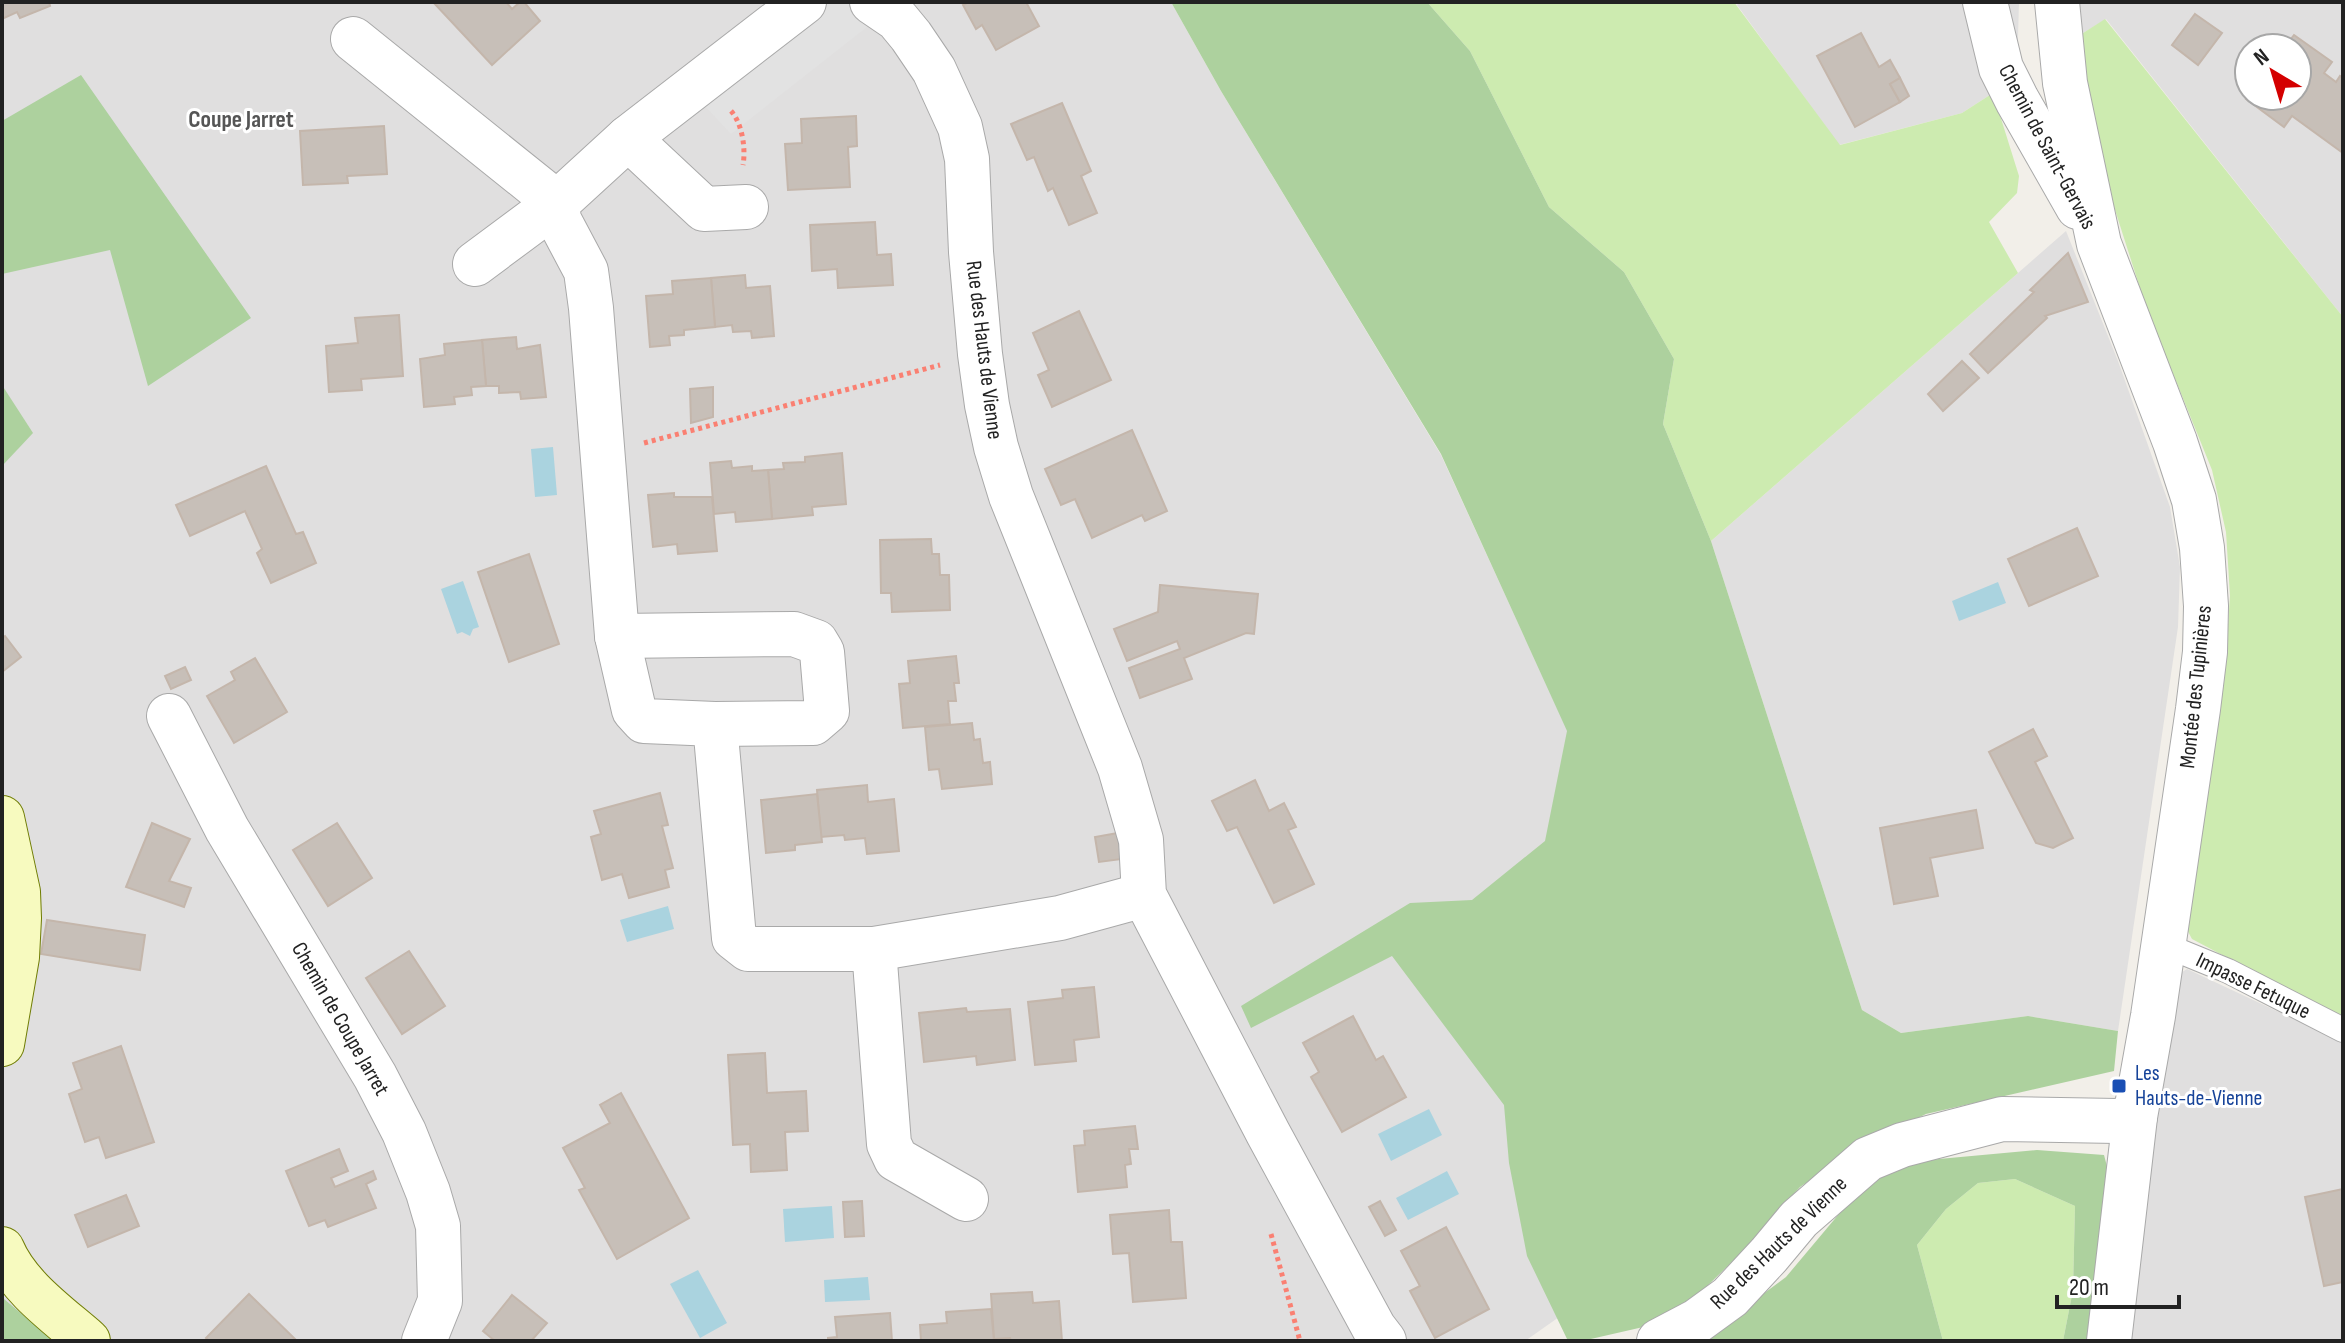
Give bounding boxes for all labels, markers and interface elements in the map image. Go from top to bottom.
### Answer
north arrow [2233,32,2313,112]
text: N [2249,43,2275,72]
street label: Chemin de Saint-Gervais [1992,60,2102,234]
district label: Coupe Jarret [188,105,294,134]
street label: Rue des Hauts de Vienne [960,259,1008,441]
street label: Montée des Tupinières [2174,604,2218,770]
street label: Chemin de Coupe Jarret [285,938,395,1101]
street label: Impasse Fetuque [2191,947,2315,1025]
place label: Les Hauts-de-Vienne [2135,1060,2262,1112]
marker: Les Hauts-de-Vienne [2110,1077,2128,1095]
street label: Rue des Hauts de Vienne [1705,1171,1853,1315]
scale bar [2057,1259,2179,1309]
text: 20 m [2069,1273,2109,1302]

